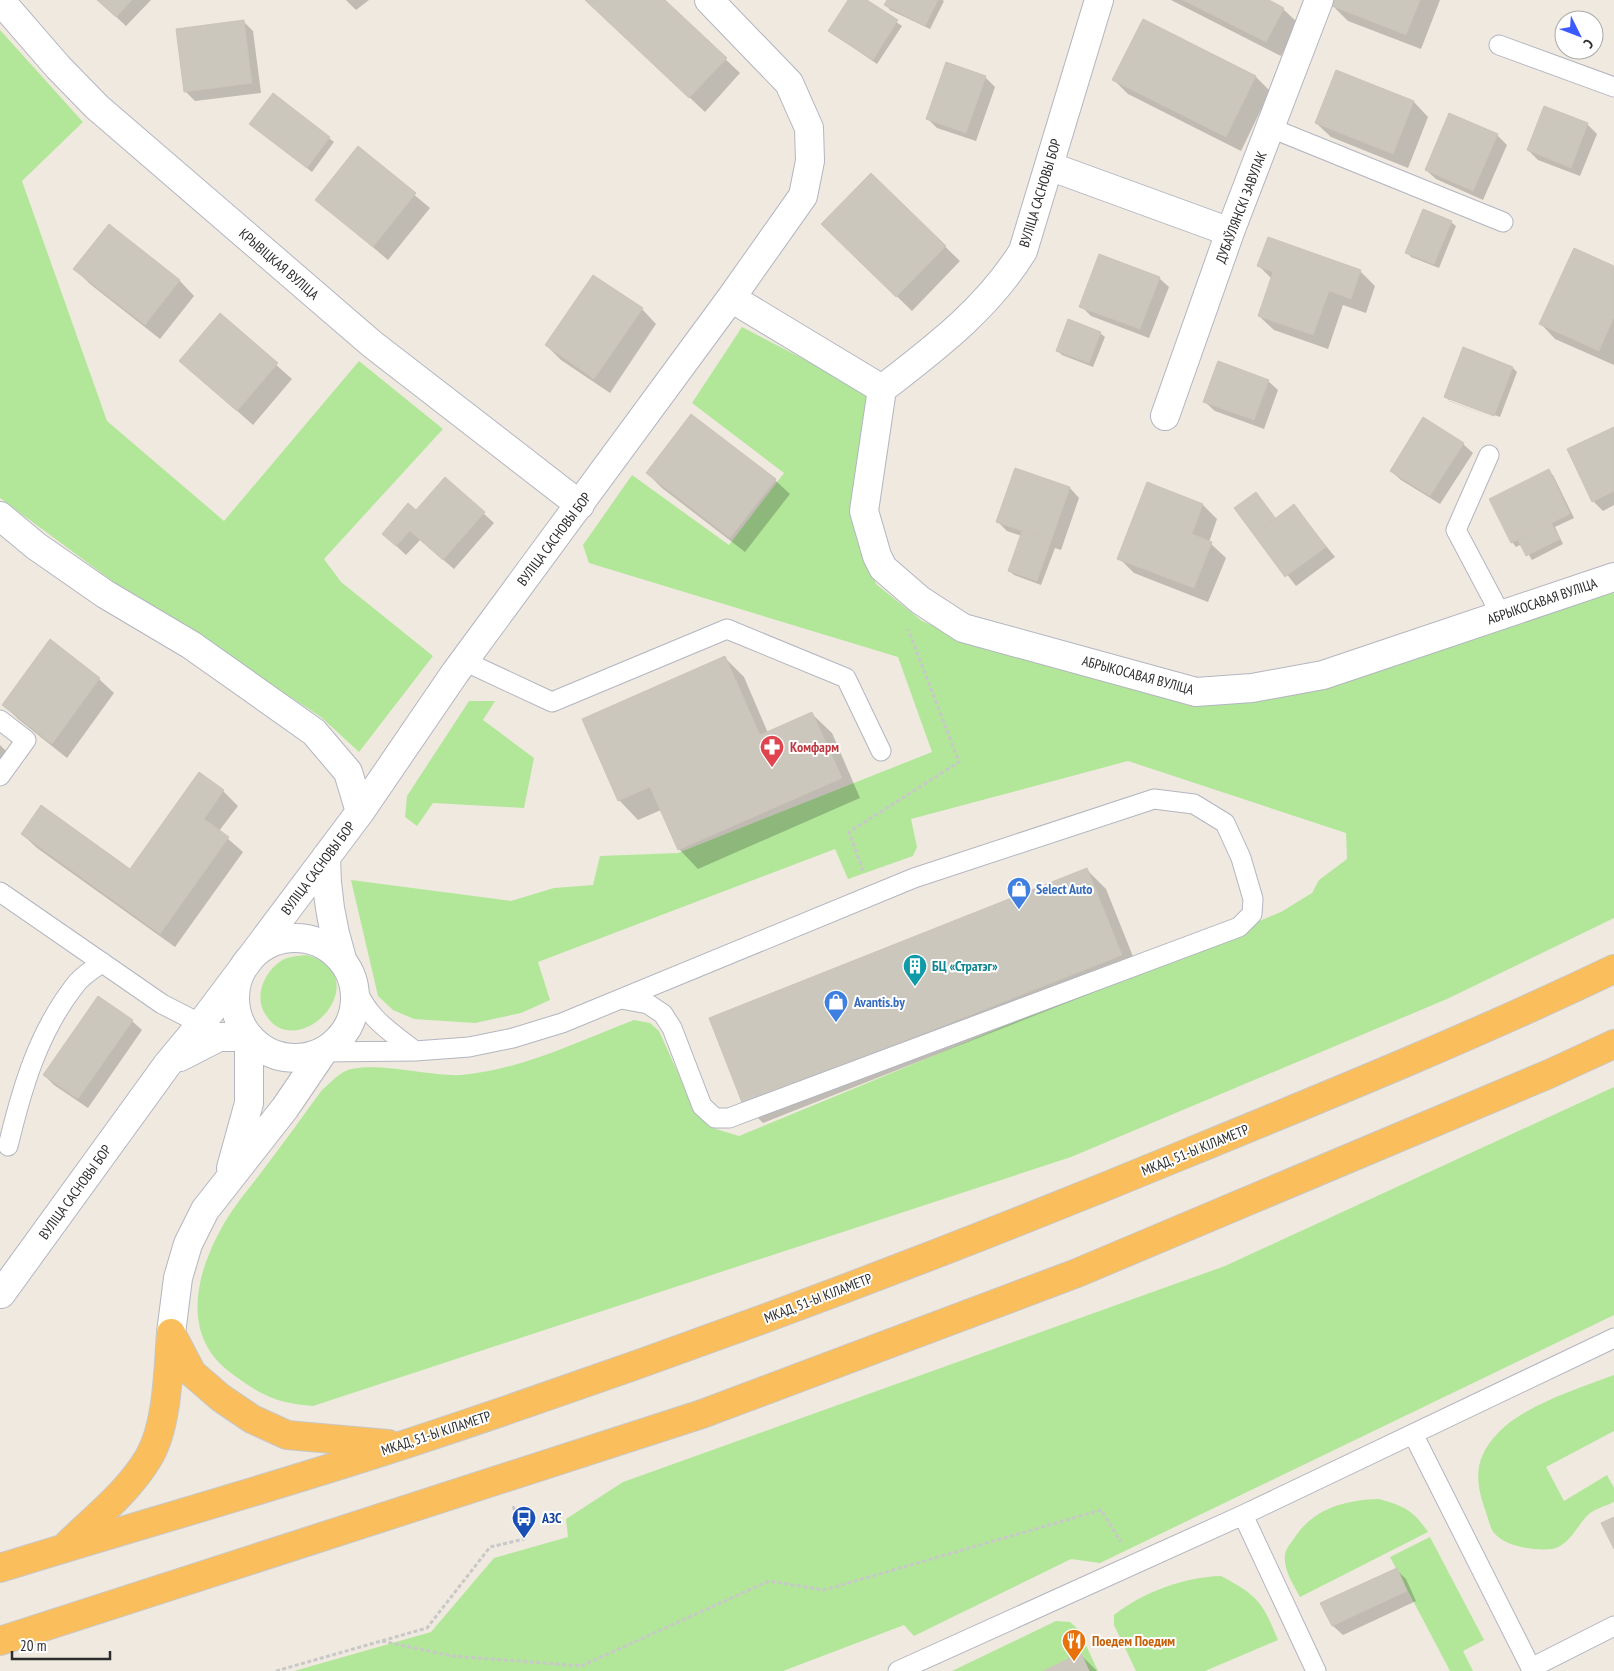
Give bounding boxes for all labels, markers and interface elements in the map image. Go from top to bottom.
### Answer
north arrow [1554,10,1604,60]
text: С [1579,35,1597,53]
street label: ВУЛІЦА САСНОВЫ БОР [1015,137,1065,249]
street label: ДУБАЎЛЯНСКІ ЗАВУЛАК [1211,148,1271,266]
street label: КРЫВІЦКАЯ ВУЛІЦА [235,224,323,304]
street label: ВУЛІЦА САСНОВЫ БОР [513,489,595,589]
street label: АБРЫКОСАВАЯ ВУЛІЦА [1485,574,1600,628]
street label: АБРЫКОСАВАЯ ВУЛІЦА [1080,651,1196,699]
pharmacy icon: Комфарм [759,734,785,768]
place label: Комфарм [790,738,839,756]
street label: ВУЛІЦА САСНОВЫ БОР [277,818,359,918]
shop icon: Select Auto [1006,876,1032,910]
place label: Select Auto [1036,880,1092,898]
building icon: БЦ «Стратэг» [902,953,928,987]
place label: БЦ «Стратэг» [932,957,998,975]
shop icon: Avantis.by [823,989,849,1023]
place label: Avantis.by [853,993,905,1011]
street label: МКАД, 51-Ы КІЛАМЕТР [1139,1120,1251,1180]
street label: ВУЛІЦА САСНОВЫ БОР [35,1141,115,1243]
street label: МКАД, 51-Ы КІЛАМЕТР [761,1269,875,1327]
street label: МКАД, 51-Ы КІЛАМЕТР [379,1407,493,1459]
bus stop icon: АЗС [511,1505,537,1539]
place label: АЗС [541,1509,562,1527]
scale bar [12,1628,110,1660]
restaurant icon: Поедем Поедим [1061,1628,1087,1662]
place label: Поедем Поедим [1092,1632,1175,1650]
text: 20 m [20,1636,46,1655]

